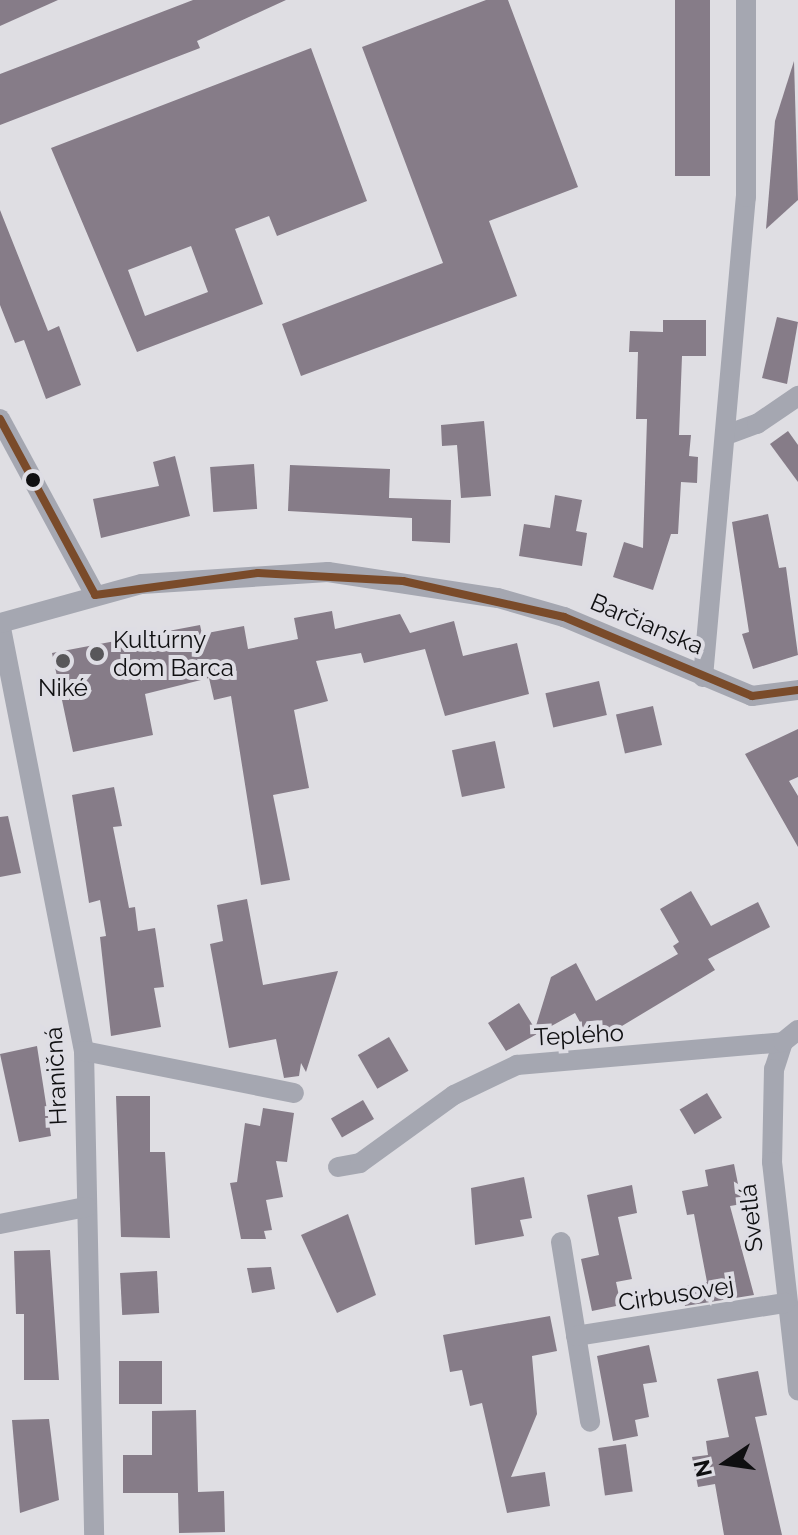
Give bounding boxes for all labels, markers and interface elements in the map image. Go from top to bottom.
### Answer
unlabelled marker [25,472,41,488]
street label: Barčianska [586,587,708,661]
place label: Kultúrny dom Barca [113,626,234,682]
marker: Kultúrny dom Barca [88,645,106,663]
marker: Niké [54,652,72,670]
place label: Niké [38,674,88,702]
street label: Teplého [533,1018,625,1052]
street label: Hraničná [39,1026,73,1126]
street label: Svetlá [733,1183,769,1253]
street label: Cirbusovej [616,1271,736,1317]
north arrow [686,1423,766,1503]
text: N [688,1457,717,1480]

